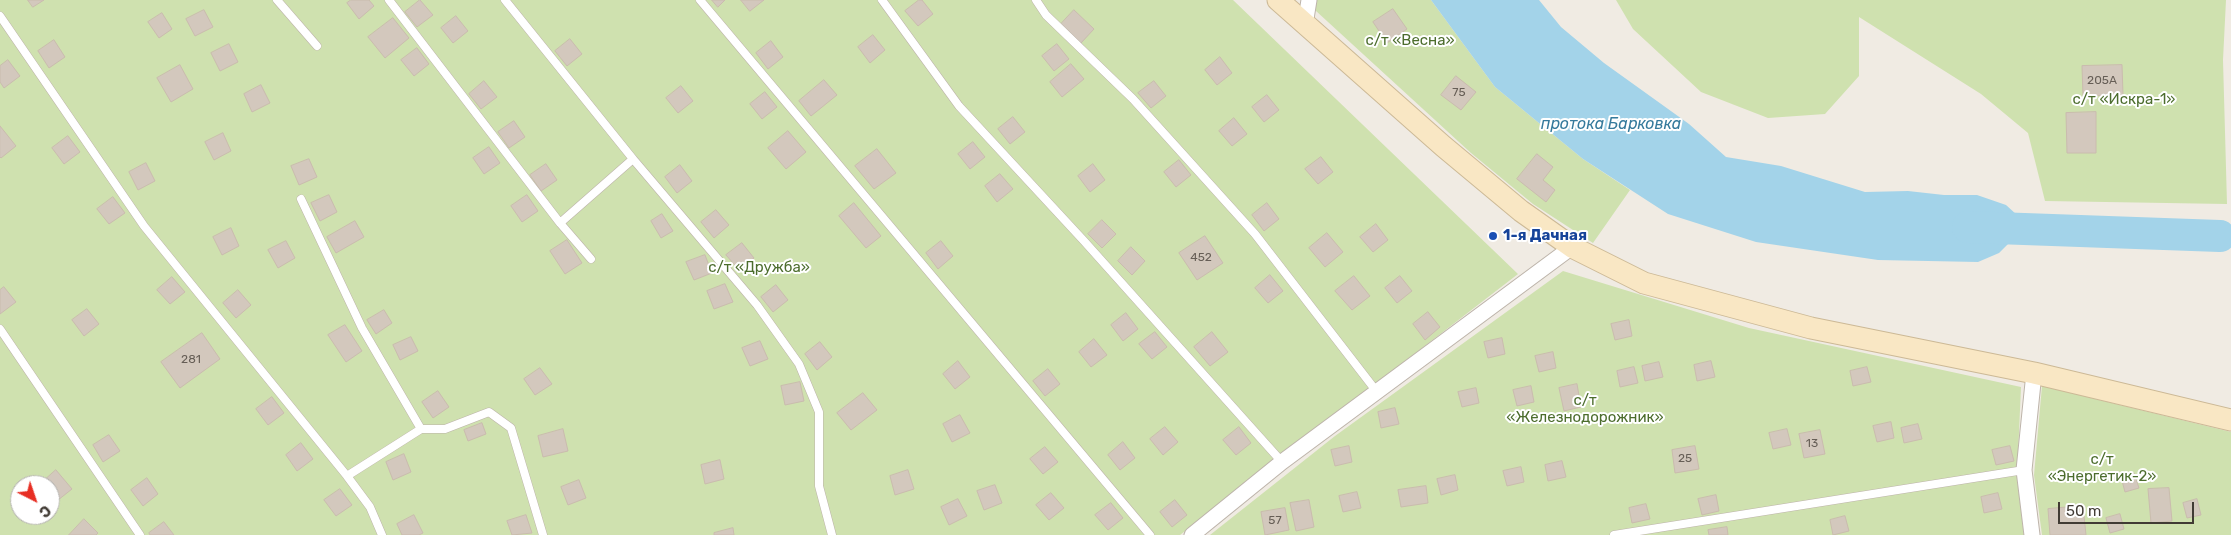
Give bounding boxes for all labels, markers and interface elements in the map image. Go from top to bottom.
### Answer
park label: с/т «Весна» [1365,32,1455,50]
house number: 205А [2087,74,2117,88]
house number: 75 [1452,86,1466,100]
park label: с/т «Искра-1» [2073,91,2175,109]
water label: протока Барковка [1541,114,1681,134]
place label: 1-я Дачная [1503,227,1587,245]
marker: 1-я Дачная [1487,230,1499,242]
house number: 452 [1190,251,1212,265]
park label: с/т «Дружба» [708,259,810,277]
house number: 281 [181,353,201,367]
park label: с/т «Железнодорожник» [1506,392,1664,427]
house number: 13 [1806,437,1818,451]
park label: с/т «Энергетик-2» [2048,451,2156,486]
house number: 25 [1678,452,1692,466]
north arrow [10,475,60,525]
scale bar [2061,492,2197,524]
text: С [35,501,54,521]
text: 50 m [2066,502,2101,520]
house number: 57 [1268,514,1282,528]

